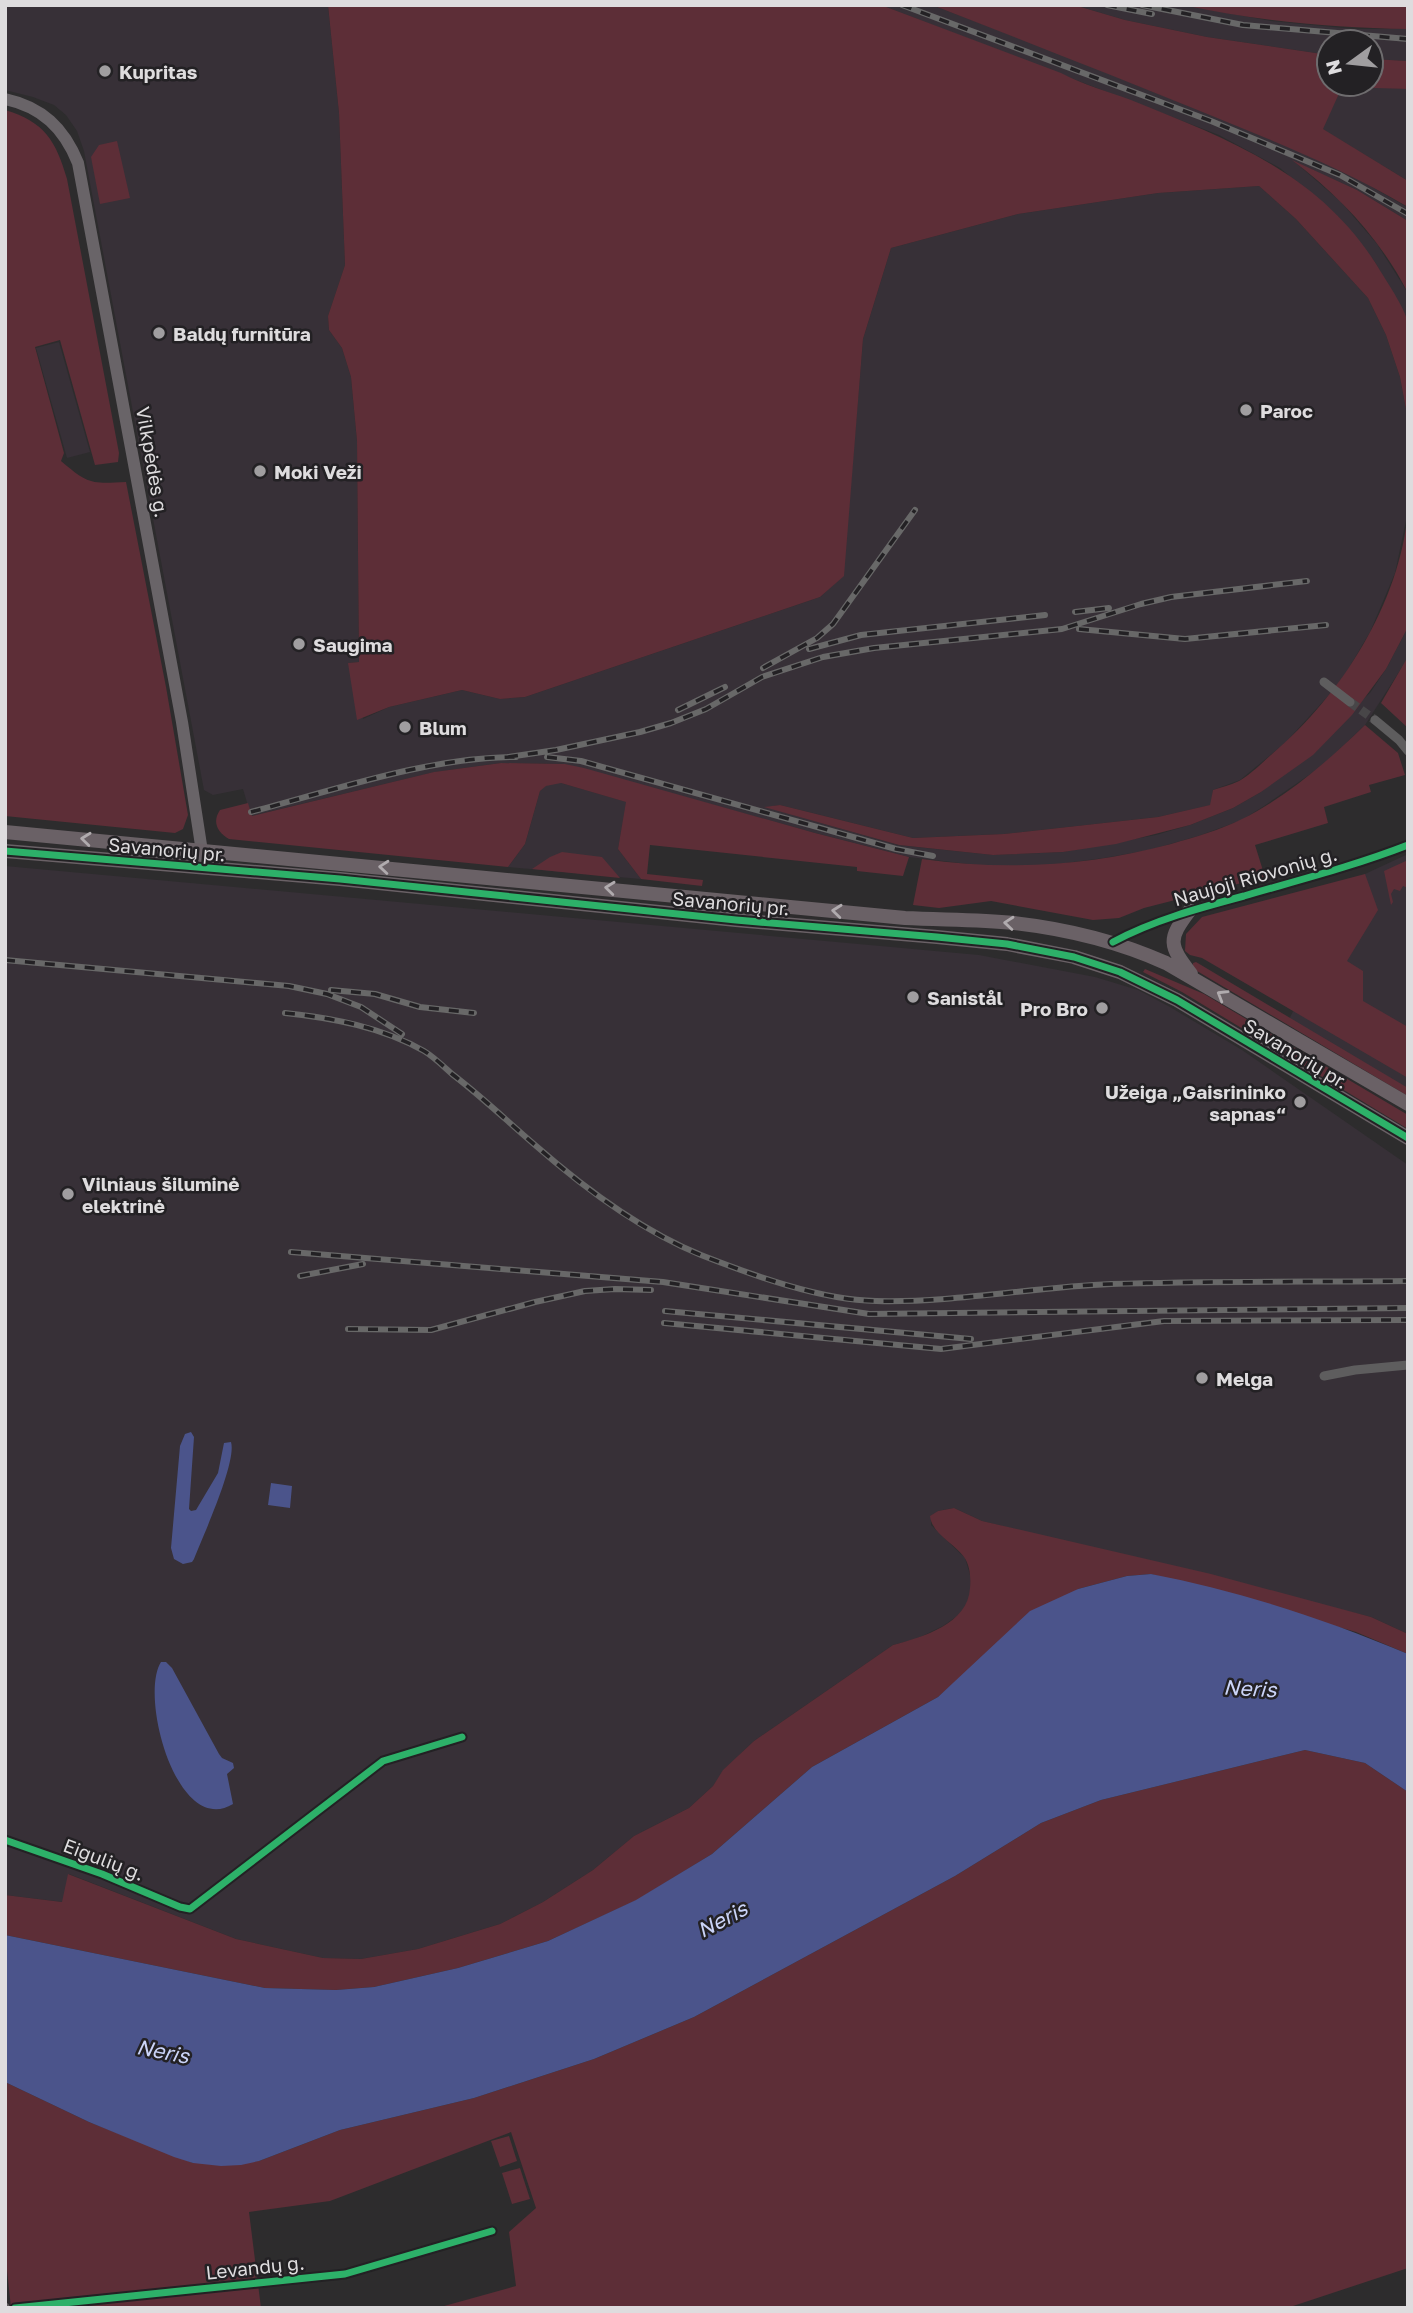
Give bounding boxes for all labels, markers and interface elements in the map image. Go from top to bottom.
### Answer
north arrow [1315,28,1385,98]
text: N [1320,58,1346,77]
place label: Kupritas [119,60,198,83]
marker: Kupritas [97,63,113,79]
place label: Baldų furnitūra [173,322,311,345]
marker: Baldų furnitūra [151,325,167,341]
place label: Paroc [1260,399,1313,422]
marker: Paroc [1238,402,1254,418]
street label: Vilkpėdės g. [132,405,174,519]
place label: Moki Veži [274,460,362,483]
marker: Moki Veži [252,463,268,479]
place label: Saugima [313,633,393,656]
marker: Saugima [291,636,307,652]
place label: Blum [419,716,467,739]
marker: Blum [397,719,413,735]
one-way arrow [80,832,91,847]
street label: Savanorių pr. [107,832,227,866]
street label: Naujoji Riovonių g. [1171,842,1339,910]
one-way arrow [378,860,389,875]
one-way arrow [605,881,616,896]
street label: Savanorių pr. [671,886,791,920]
one-way arrow [831,903,843,918]
one-way arrow [1003,916,1014,931]
place label: Sanistål [927,986,1003,1009]
marker: Sanistål [905,989,921,1005]
one-way arrow [1217,990,1230,1003]
place label: Pro Bro [1020,997,1088,1020]
marker: Pro Bro [1094,1000,1110,1016]
street label: Savanorių pr. [1240,1013,1352,1093]
place label: Užeiga „Gaisrininko sapnas“ [1105,1080,1286,1125]
marker: Užeiga „Gaisrininko sapnas“ [1292,1094,1308,1110]
place label: Vilniaus šiluminė elektrinė [82,1172,240,1217]
marker: Vilniaus šiluminė elektrinė [60,1186,76,1202]
place label: Melga [1216,1367,1273,1390]
marker: Melga [1194,1370,1210,1386]
water label: Neris [1223,1674,1278,1702]
street label: Eigulių g. [60,1833,148,1885]
water label: Neris [692,1895,752,1943]
water label: Neris [134,2033,192,2069]
street label: Levandų g. [205,2250,305,2284]

